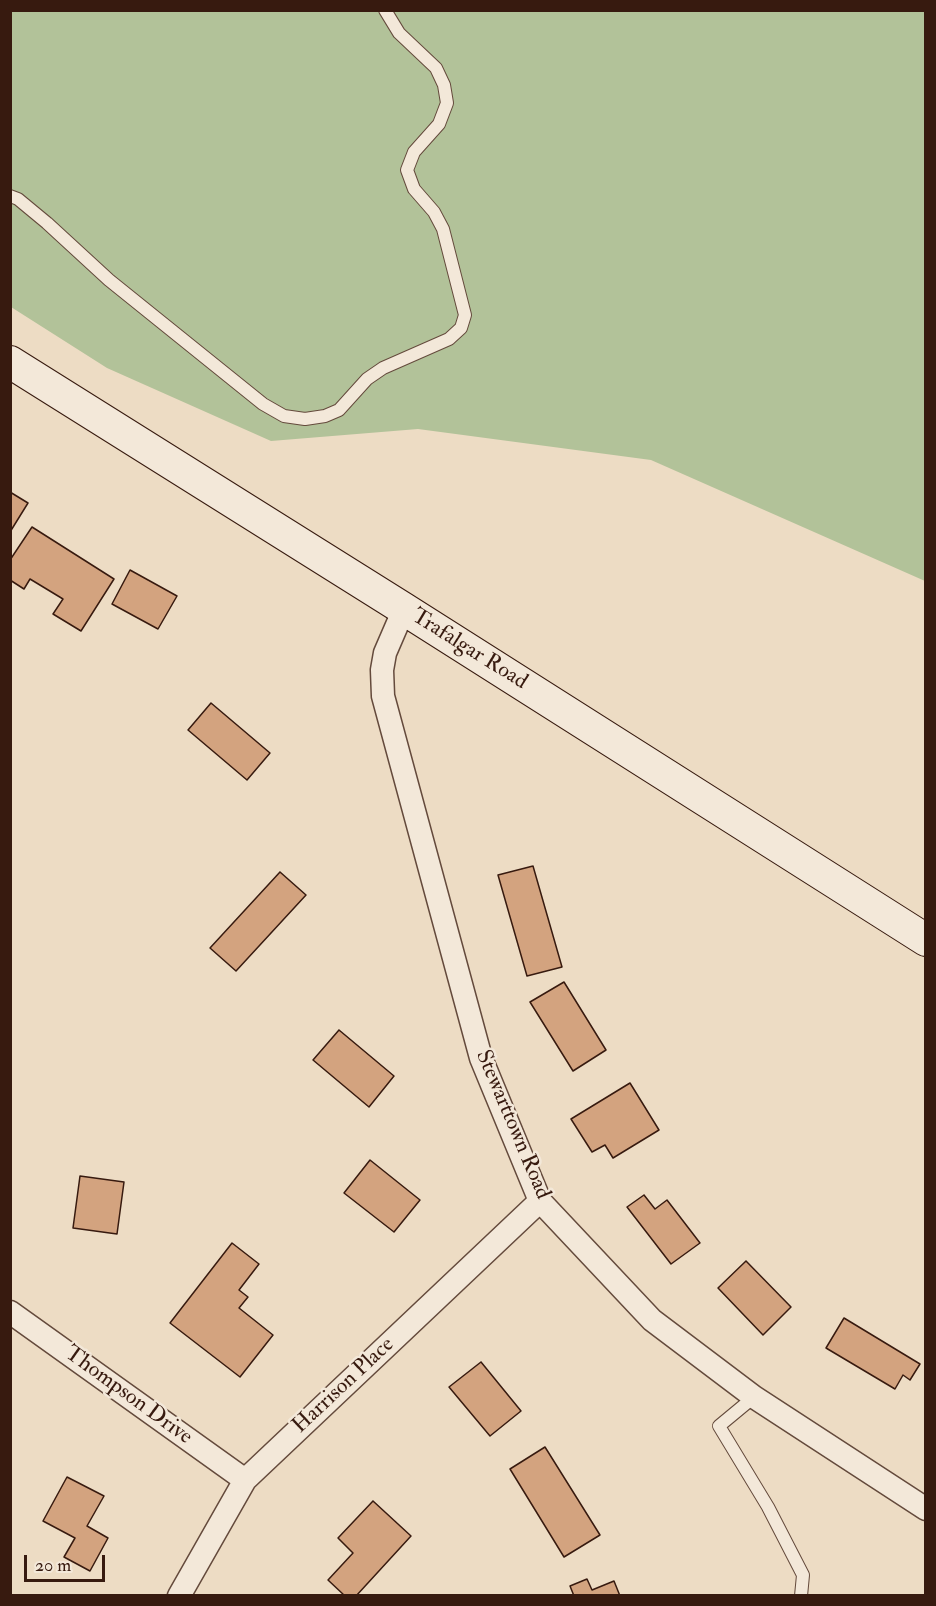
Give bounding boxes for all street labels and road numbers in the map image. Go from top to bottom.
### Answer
street label: Trafalgar Road [406,604,532,696]
street label: Stewarttown Road [469,1046,555,1204]
street label: Harrison Place [288,1332,400,1440]
street label: Thompson Drive [59,1341,197,1451]

